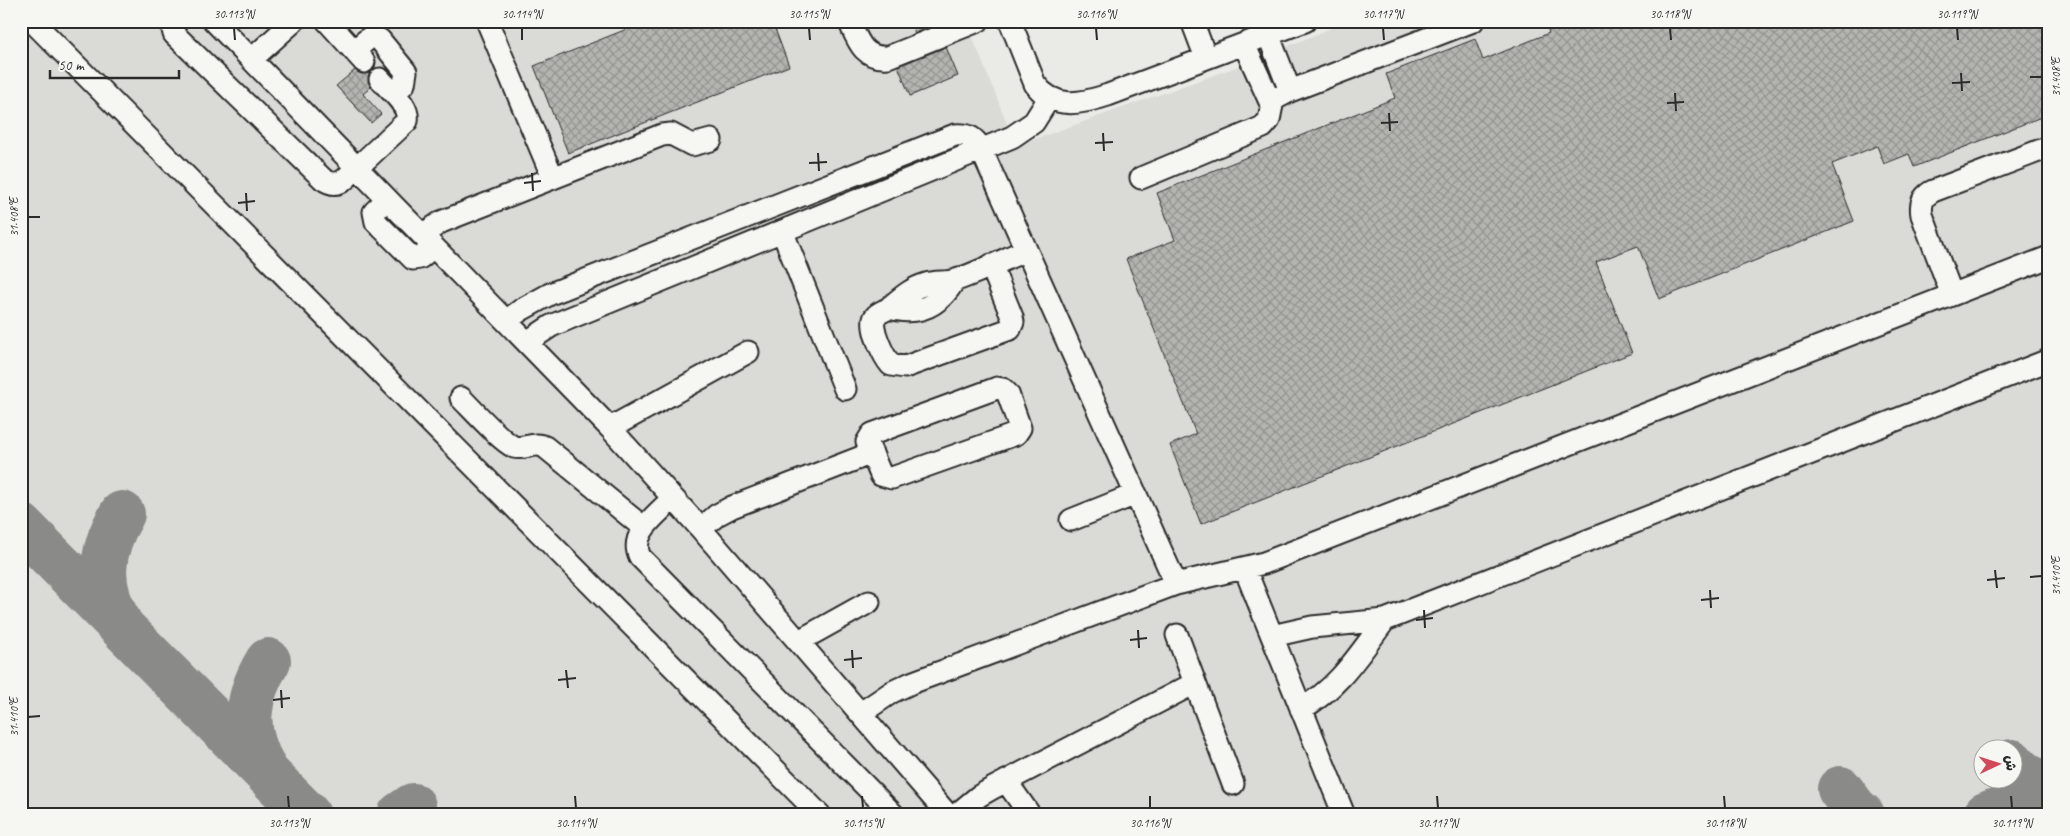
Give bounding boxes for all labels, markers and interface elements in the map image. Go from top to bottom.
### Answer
text: 30.113°N [214,6,256,22]
text: 30.114°N [502,6,544,22]
text: 30.115°N [789,6,831,22]
text: 30.116°N [1076,6,1118,22]
text: 30.117°N [1363,6,1405,22]
text: 30.118°N [1650,6,1692,22]
text: 30.119°N [1937,6,1979,22]
scale bar [50,48,179,80]
text: 50 m [58,56,85,75]
text: 31.408°E [2048,56,2064,97]
text: 31.408°E [6,196,22,237]
text: 31.410°E [2048,555,2064,596]
text: 31.410°E [6,696,22,737]
north arrow [1972,738,2022,788]
text: ش [2001,755,2019,771]
text: 30.113°N [269,815,311,831]
text: 30.114°N [556,815,598,831]
text: 30.115°N [843,815,885,831]
text: 30.116°N [1130,815,1172,831]
text: 30.117°N [1418,815,1460,831]
text: 30.118°N [1705,815,1747,831]
text: 30.119°N [1992,815,2034,831]

